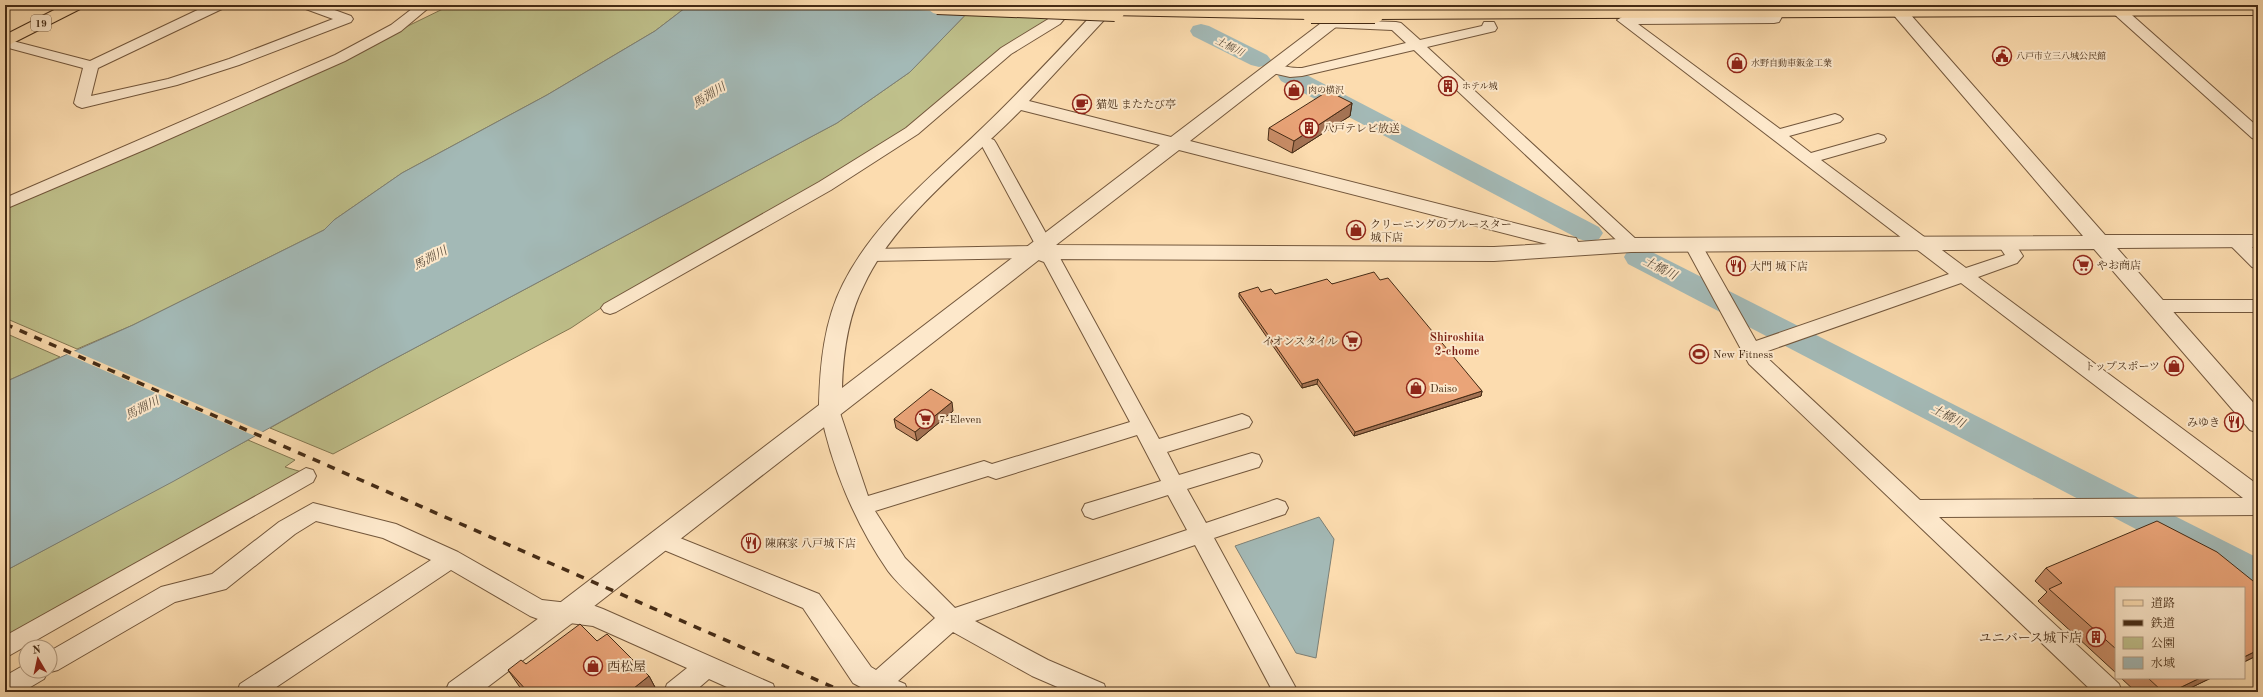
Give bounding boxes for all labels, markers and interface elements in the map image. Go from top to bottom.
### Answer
road number: 19 [31,15,51,31]
water label: 土橋川 [1214,35,1247,59]
public building icon: 八戸市立三八城公民館 [1991,45,2013,67]
place label: 八戸市立三八城公民館 [2016,51,2106,61]
shop icon: 水野自動車鈑金工業 [1726,52,1748,74]
place label: 水野自動車鈑金工業 [1751,58,1832,68]
building icon: ホテル城 [1437,75,1459,97]
water label: 馬淵川 [691,79,730,110]
shop icon: 肉の横沢 [1283,79,1305,101]
place label: ホテル城 [1462,81,1498,91]
place label: 肉の横沢 [1308,85,1344,95]
cafe icon: 猫処 またたび亭 [1071,93,1093,115]
place label: 猫処 またたび亭 [1096,98,1176,111]
building icon: 八戸テレビ放送 [1298,117,1320,139]
place label: 八戸テレビ放送 [1323,122,1400,135]
place label: クリーニングのブルースター 城下店 [1370,218,1512,244]
shop icon: クリーニングのブルースター 城下店 [1345,219,1367,241]
water label: 馬淵川 [411,243,451,273]
water label: 土橋川 [1641,254,1681,283]
supermarket icon: やお商店 [2072,254,2094,276]
restaurant icon: 大門 城下店 [1725,255,1747,277]
place label: やお商店 [2097,259,2141,272]
place label: 大門 城下店 [1750,260,1808,273]
supermarket icon: イオンスタイル [1341,330,1363,352]
district label: Shiroshita 2-chome [1430,332,1484,358]
place label: イオンスタイル [1262,336,1338,348]
sports icon: New Fitness [1688,343,1710,365]
place label: New Fitness [1713,350,1773,361]
shop icon: トップスポーツ [2163,355,2185,377]
place label: トップスポーツ [2084,361,2160,373]
shop icon: Daiso [1405,377,1427,399]
place label: Daiso [1430,384,1457,395]
water label: 馬淵川 [123,394,163,422]
water label: 土橋川 [1929,402,1969,431]
supermarket icon: 7-Eleven [914,408,936,430]
restaurant icon: みゆき [2223,411,2245,433]
place label: 7-Eleven [939,415,981,426]
place label: みゆき [2187,417,2220,429]
restaurant icon: 陳麻家 八戸城下店 [740,532,762,554]
place label: 陳麻家 八戸城下店 [765,537,856,550]
legend [2115,587,2245,679]
text: 道路 [2151,596,2175,610]
text: 鉄道 [2150,616,2175,630]
building icon: ユニバース城下店 [2085,626,2107,648]
place label: ユニバース城下店 [1979,631,2082,645]
text: 公園 [2151,637,2175,650]
north arrow [18,639,58,679]
text: N [32,644,42,657]
shop icon: 西松屋 [582,655,604,677]
text: 水域 [2151,656,2175,670]
place label: 西松屋 [607,660,646,674]

